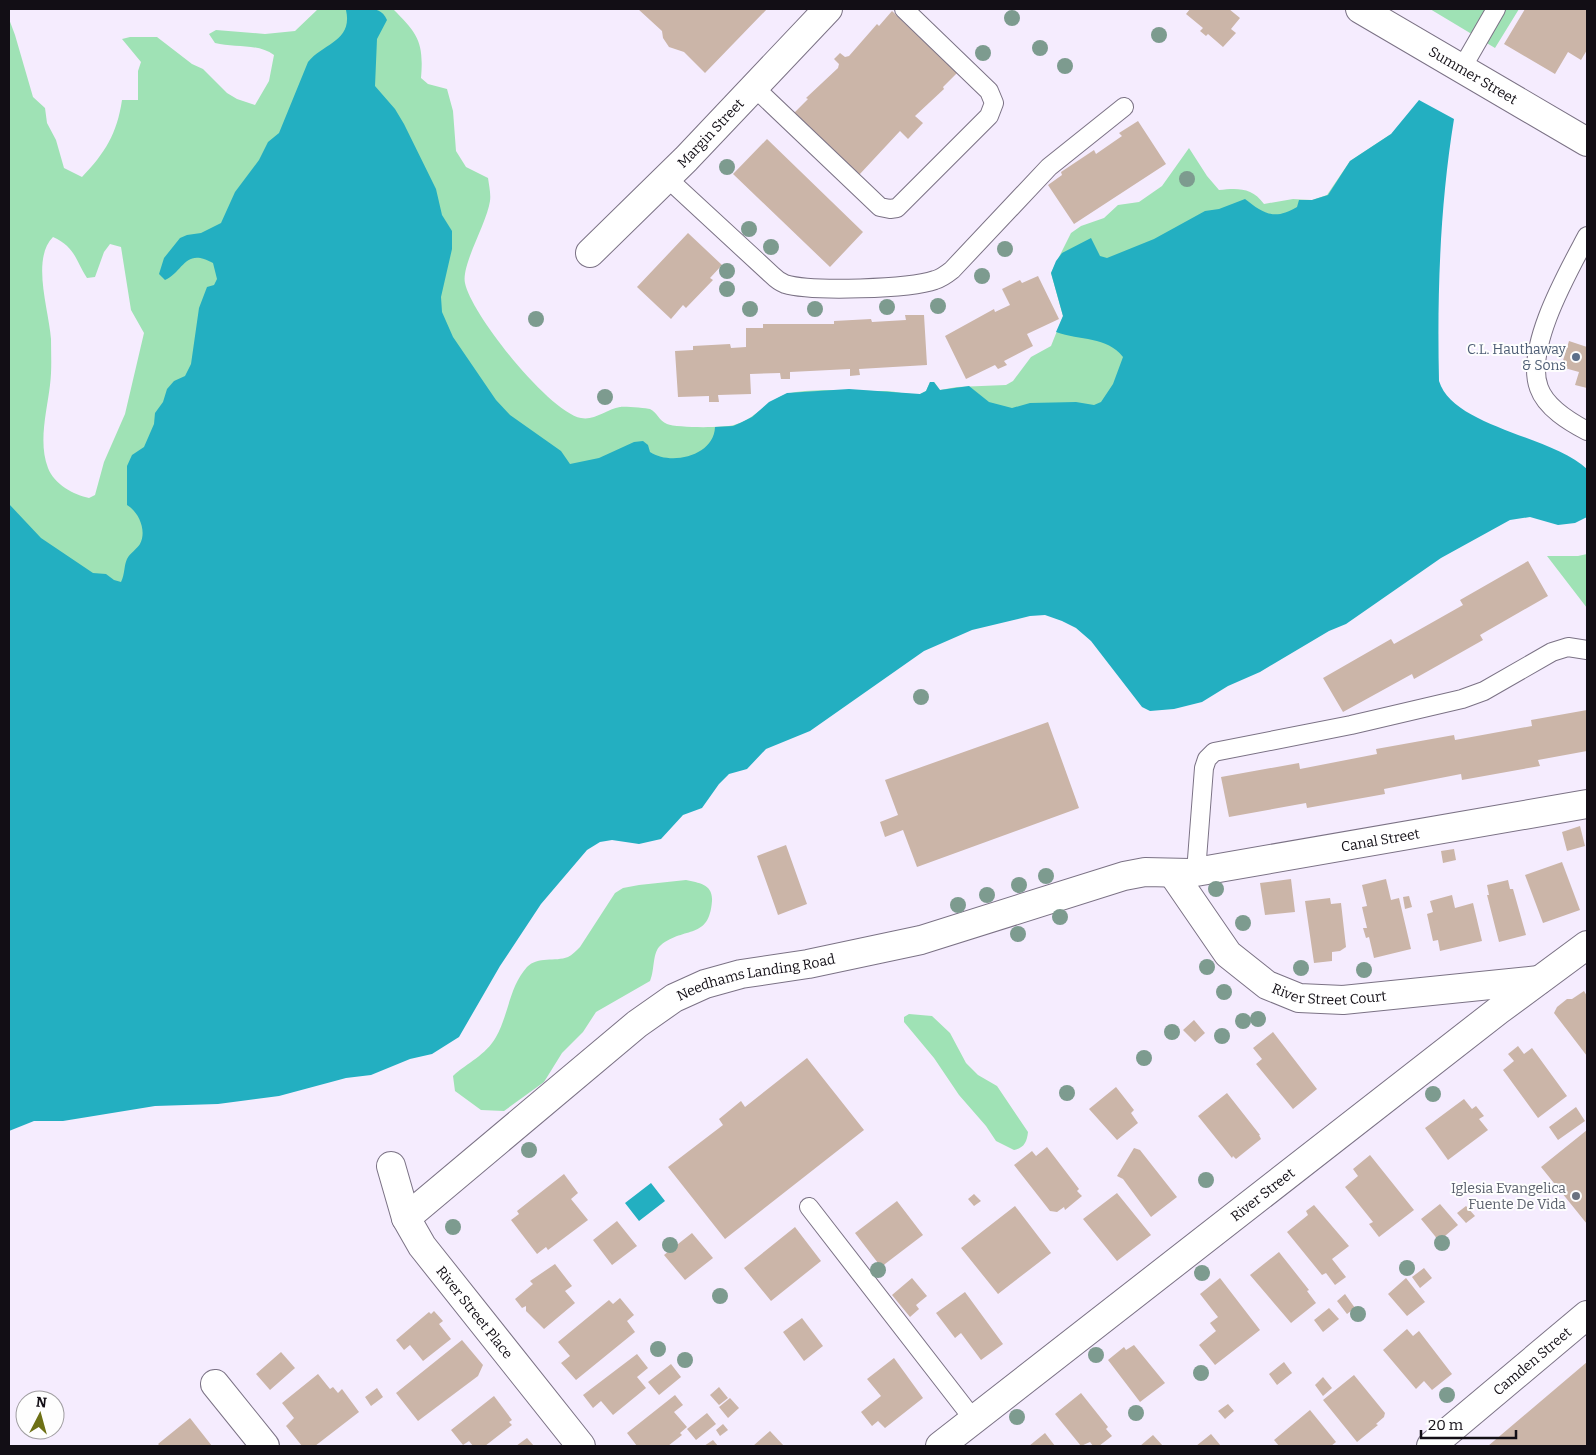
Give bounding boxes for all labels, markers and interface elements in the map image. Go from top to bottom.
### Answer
street label: Summer Street [1425,43,1520,108]
street label: Margin Street [674,95,748,172]
place label: C.L. Hauthaway & Sons [1467,341,1567,374]
marker: C.L. Hauthaway & Sons [1570,351,1582,363]
street label: Canal Street [1340,825,1421,856]
street label: Needhams Landing Road [674,950,837,1005]
street label: River Street Court [1269,980,1387,1009]
street label: River Street [1227,1165,1298,1225]
place label: Iglesia Evangelica Fuente De Vida [1451,1180,1566,1213]
marker: Iglesia Evangelica Fuente De Vida [1570,1190,1582,1202]
street label: River Street Place [432,1263,516,1362]
street label: Camden Street [1490,1324,1575,1399]
north arrow [15,1390,65,1440]
text: N [35,1394,48,1412]
scale bar [1421,1408,1516,1440]
text: 20 m [1428,1416,1464,1434]

